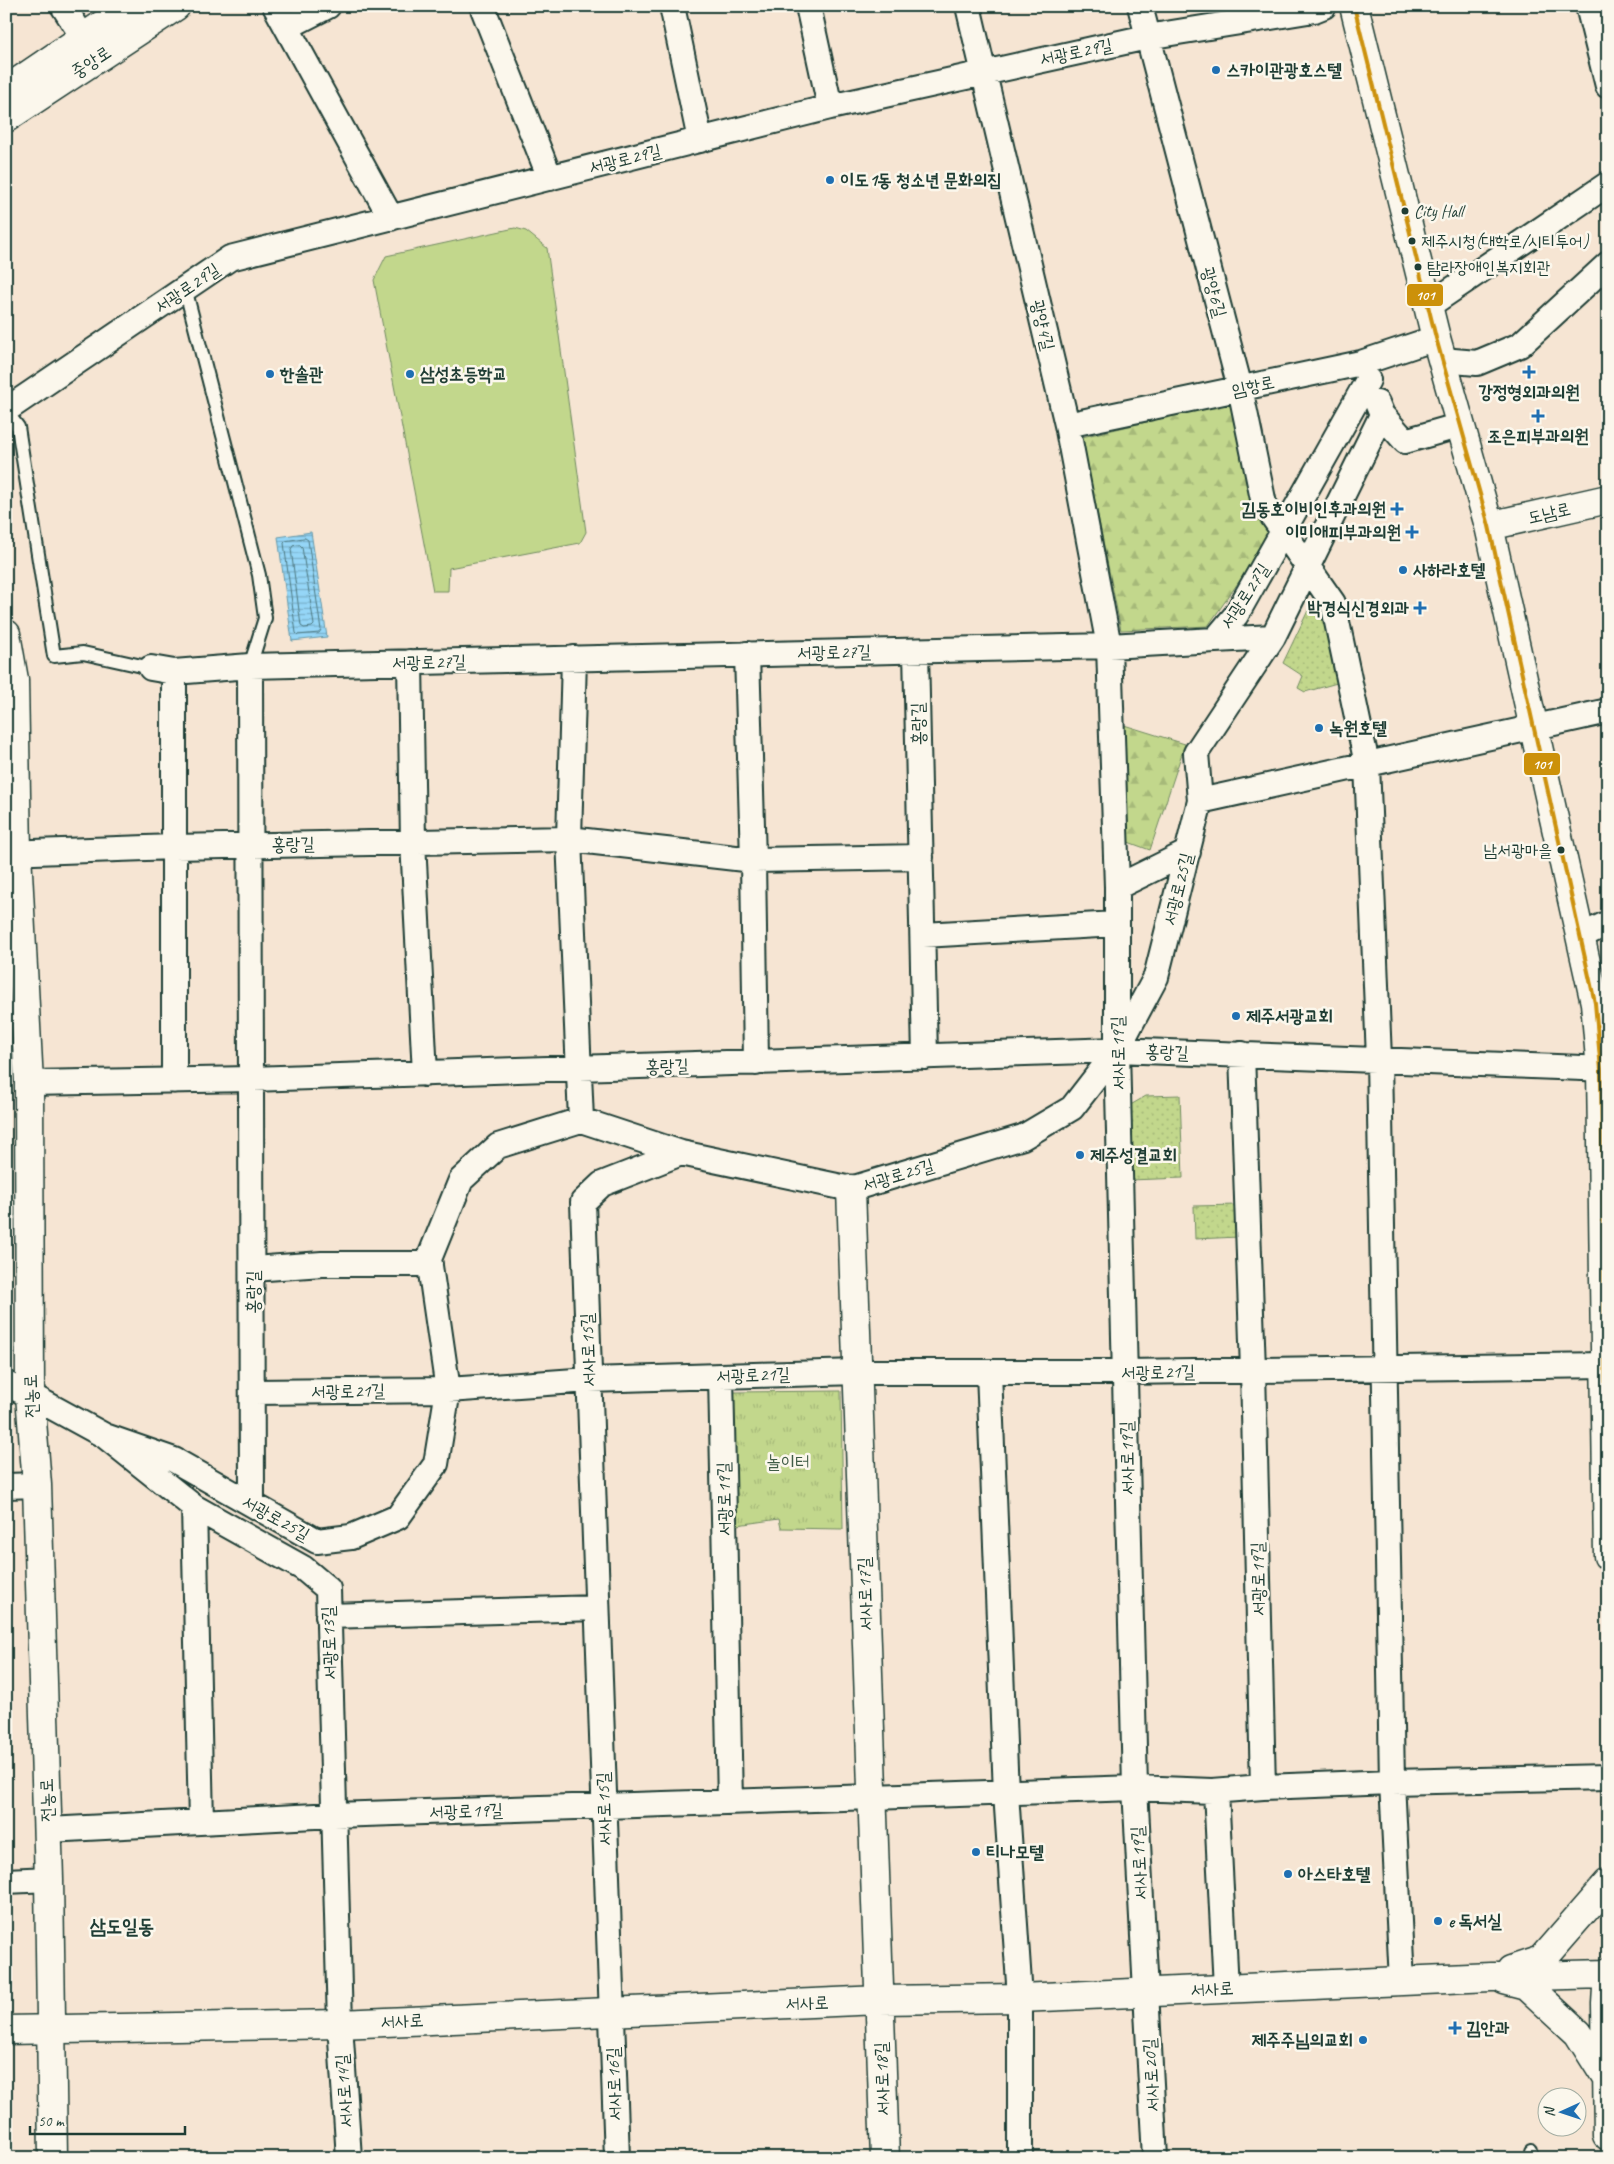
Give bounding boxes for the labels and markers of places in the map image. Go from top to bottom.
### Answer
place label: 스카이관광호스텔 [1226,59,1342,81]
marker: 스카이관광호스텔 [1210,64,1222,76]
place label: 이도1동 청소년 문화의집 [840,169,1002,191]
marker: 이도1동 청소년 문화의집 [824,174,836,186]
place label: City Hall [1414,201,1466,222]
marker: City Hall [1400,206,1410,216]
place label: 제주시청(대학로/시티투어) [1421,231,1590,252]
marker: 제주시청(대학로/시티투어) [1407,236,1417,246]
place label: 탐라장애인복지회관 [1427,257,1550,278]
marker: 탐라장애인복지회관 [1413,262,1423,272]
place label: 한솔관 [279,363,324,385]
place label: 삼성초등학교 [420,363,507,385]
marker: 강정형외과의원 [1522,365,1536,379]
marker: 한솔관 [264,368,276,380]
marker: 삼성초등학교 [404,368,416,380]
place label: 강정형외과의원 [1478,381,1580,403]
marker: 조은피부과의원 [1531,409,1545,423]
place label: 조은피부과의원 [1487,425,1589,447]
place label: 김동호이비인후과의원 [1241,498,1386,520]
marker: 김동호이비인후과의원 [1390,502,1404,516]
place label: 이미애피부과의원 [1285,521,1401,543]
marker: 이미애피부과의원 [1405,525,1419,539]
place label: 사하라호텔 [1413,559,1486,581]
marker: 사하라호텔 [1397,564,1409,576]
place label: 박경식신경외과 [1308,597,1410,619]
marker: 박경식신경외과 [1413,601,1427,615]
place label: 녹원호텔 [1329,717,1387,739]
marker: 녹원호텔 [1313,722,1325,734]
place label: 남서광마을 [1484,840,1552,861]
marker: 남서광마을 [1556,845,1566,855]
place label: 제주서광교회 [1246,1005,1333,1027]
marker: 제주서광교회 [1230,1010,1242,1022]
place label: 제주성결교회 [1090,1144,1177,1166]
marker: 제주성결교회 [1074,1149,1086,1161]
place label: 티나모텔 [986,1841,1044,1863]
marker: 티나모텔 [970,1846,982,1858]
place label: 아스타호텔 [1298,1863,1371,1885]
marker: 아스타호텔 [1282,1868,1294,1880]
place label: e 독서실 [1448,1910,1502,1932]
marker: e 독서실 [1432,1915,1444,1927]
place label: 김안과 [1466,2017,1510,2039]
marker: 김안과 [1448,2021,1462,2035]
place label: 제주주님의교회 [1252,2029,1353,2051]
marker: 제주주님의교회 [1357,2034,1369,2046]

